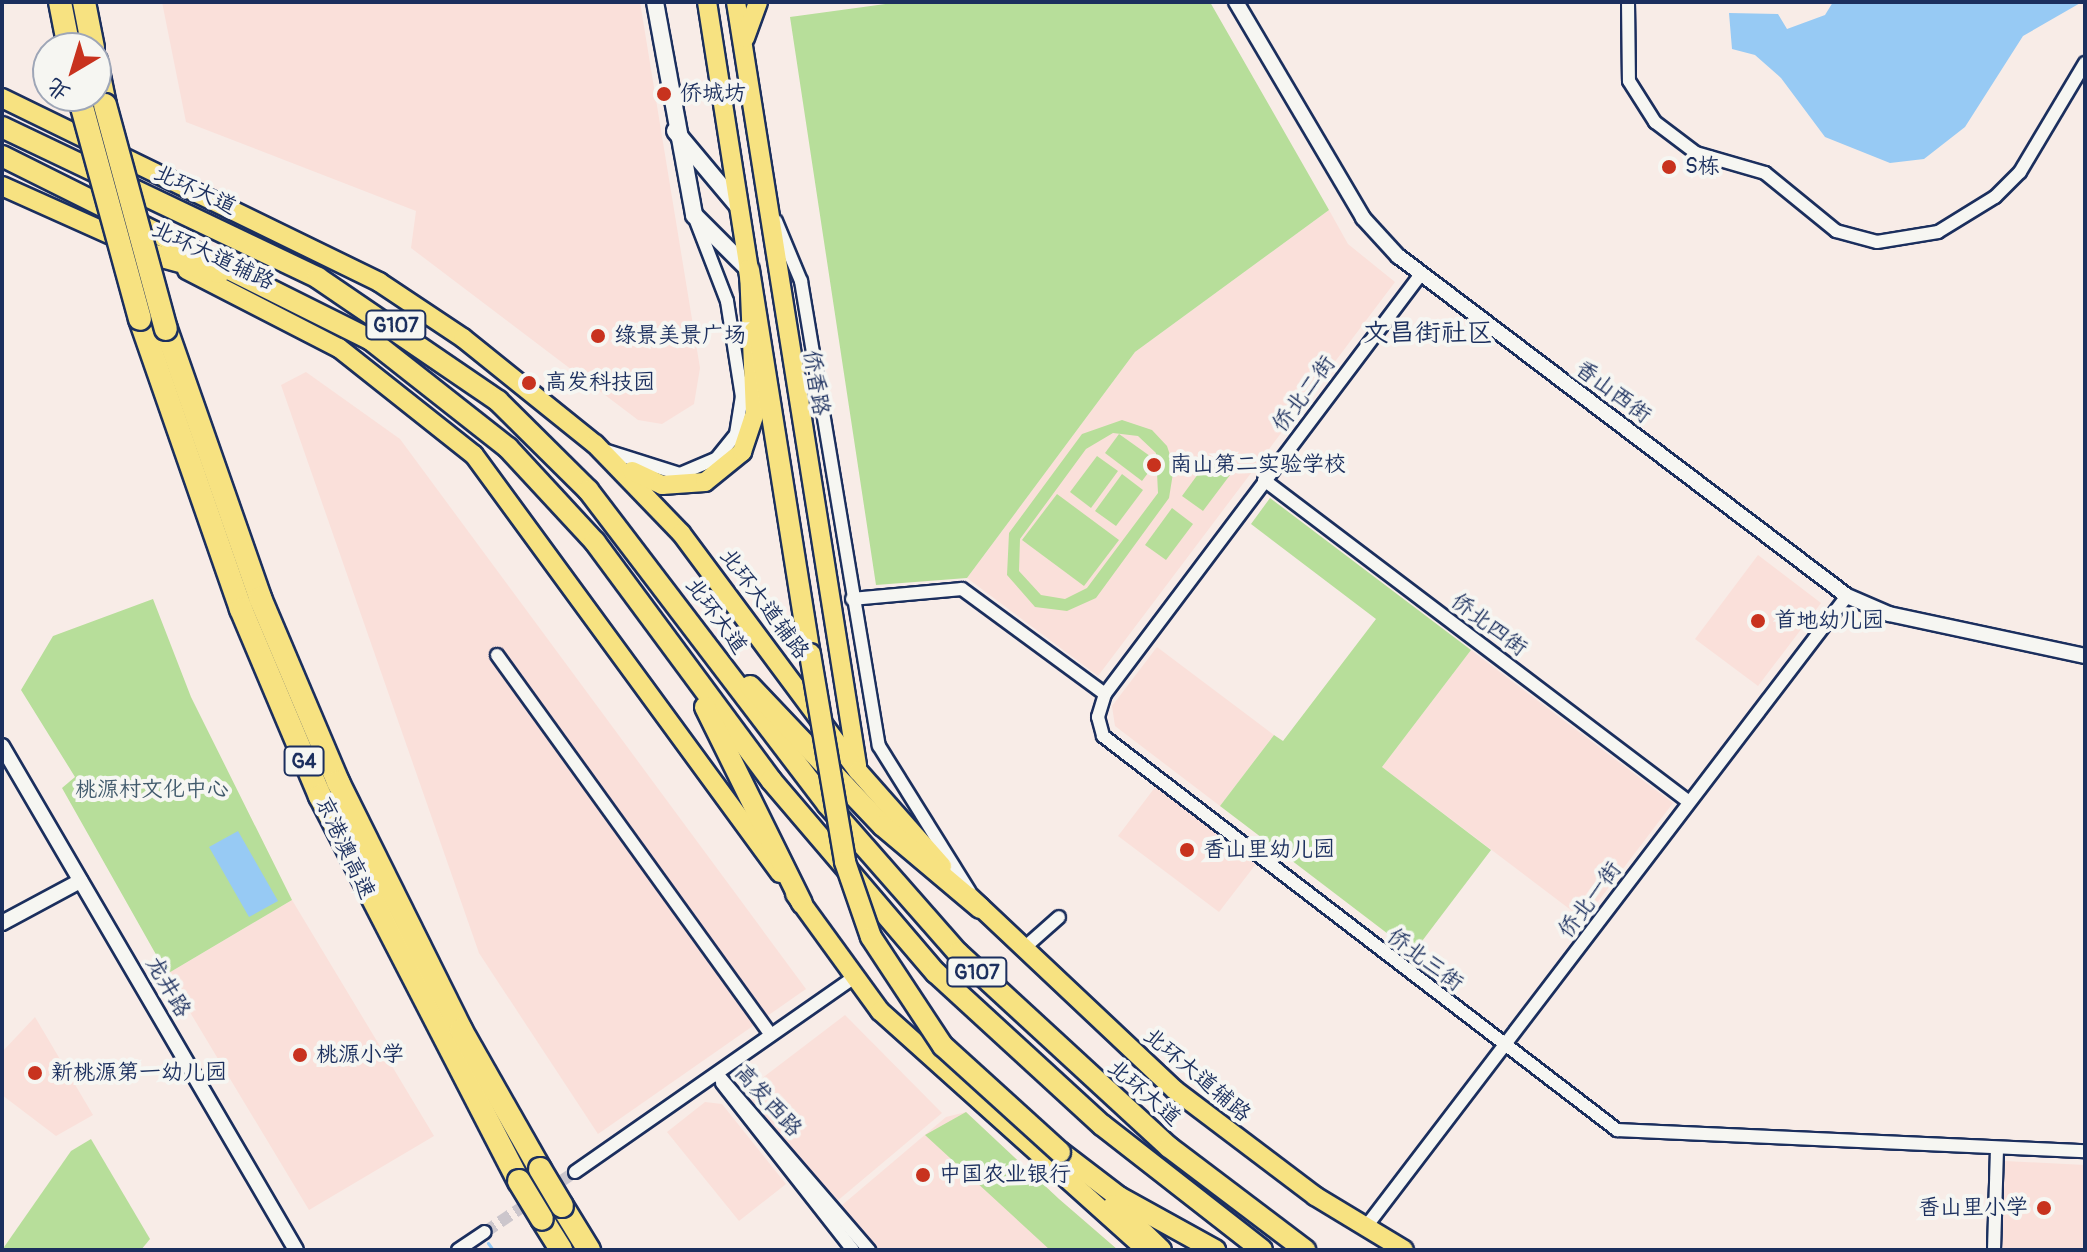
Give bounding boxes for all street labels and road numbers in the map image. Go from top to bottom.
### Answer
street label: 北环大道 [150,159,240,221]
street label: 北环大道辅路 [148,216,278,296]
road number: G107 [364,309,428,341]
street label: 侨香路 [798,348,834,418]
street label: 侨北二街 [1267,351,1341,437]
street label: 香山西街 [1570,355,1656,429]
street label: 北环大道辅路 [714,543,814,665]
street label: 北环大道 [679,573,753,659]
street label: 侨北四街 [1446,588,1532,662]
road number: G4 [282,745,326,777]
street label: 京港澳高速 [310,793,380,903]
street label: 侨北一街 [1553,857,1627,943]
street label: 侨北三街 [1382,923,1468,997]
street label: 龙井路 [140,952,196,1022]
road number: G107 [945,956,1009,988]
street label: 北环大道辅路 [1138,1022,1256,1128]
street label: 北环大道 [1102,1054,1186,1132]
street label: 高发西路 [729,1059,807,1143]

